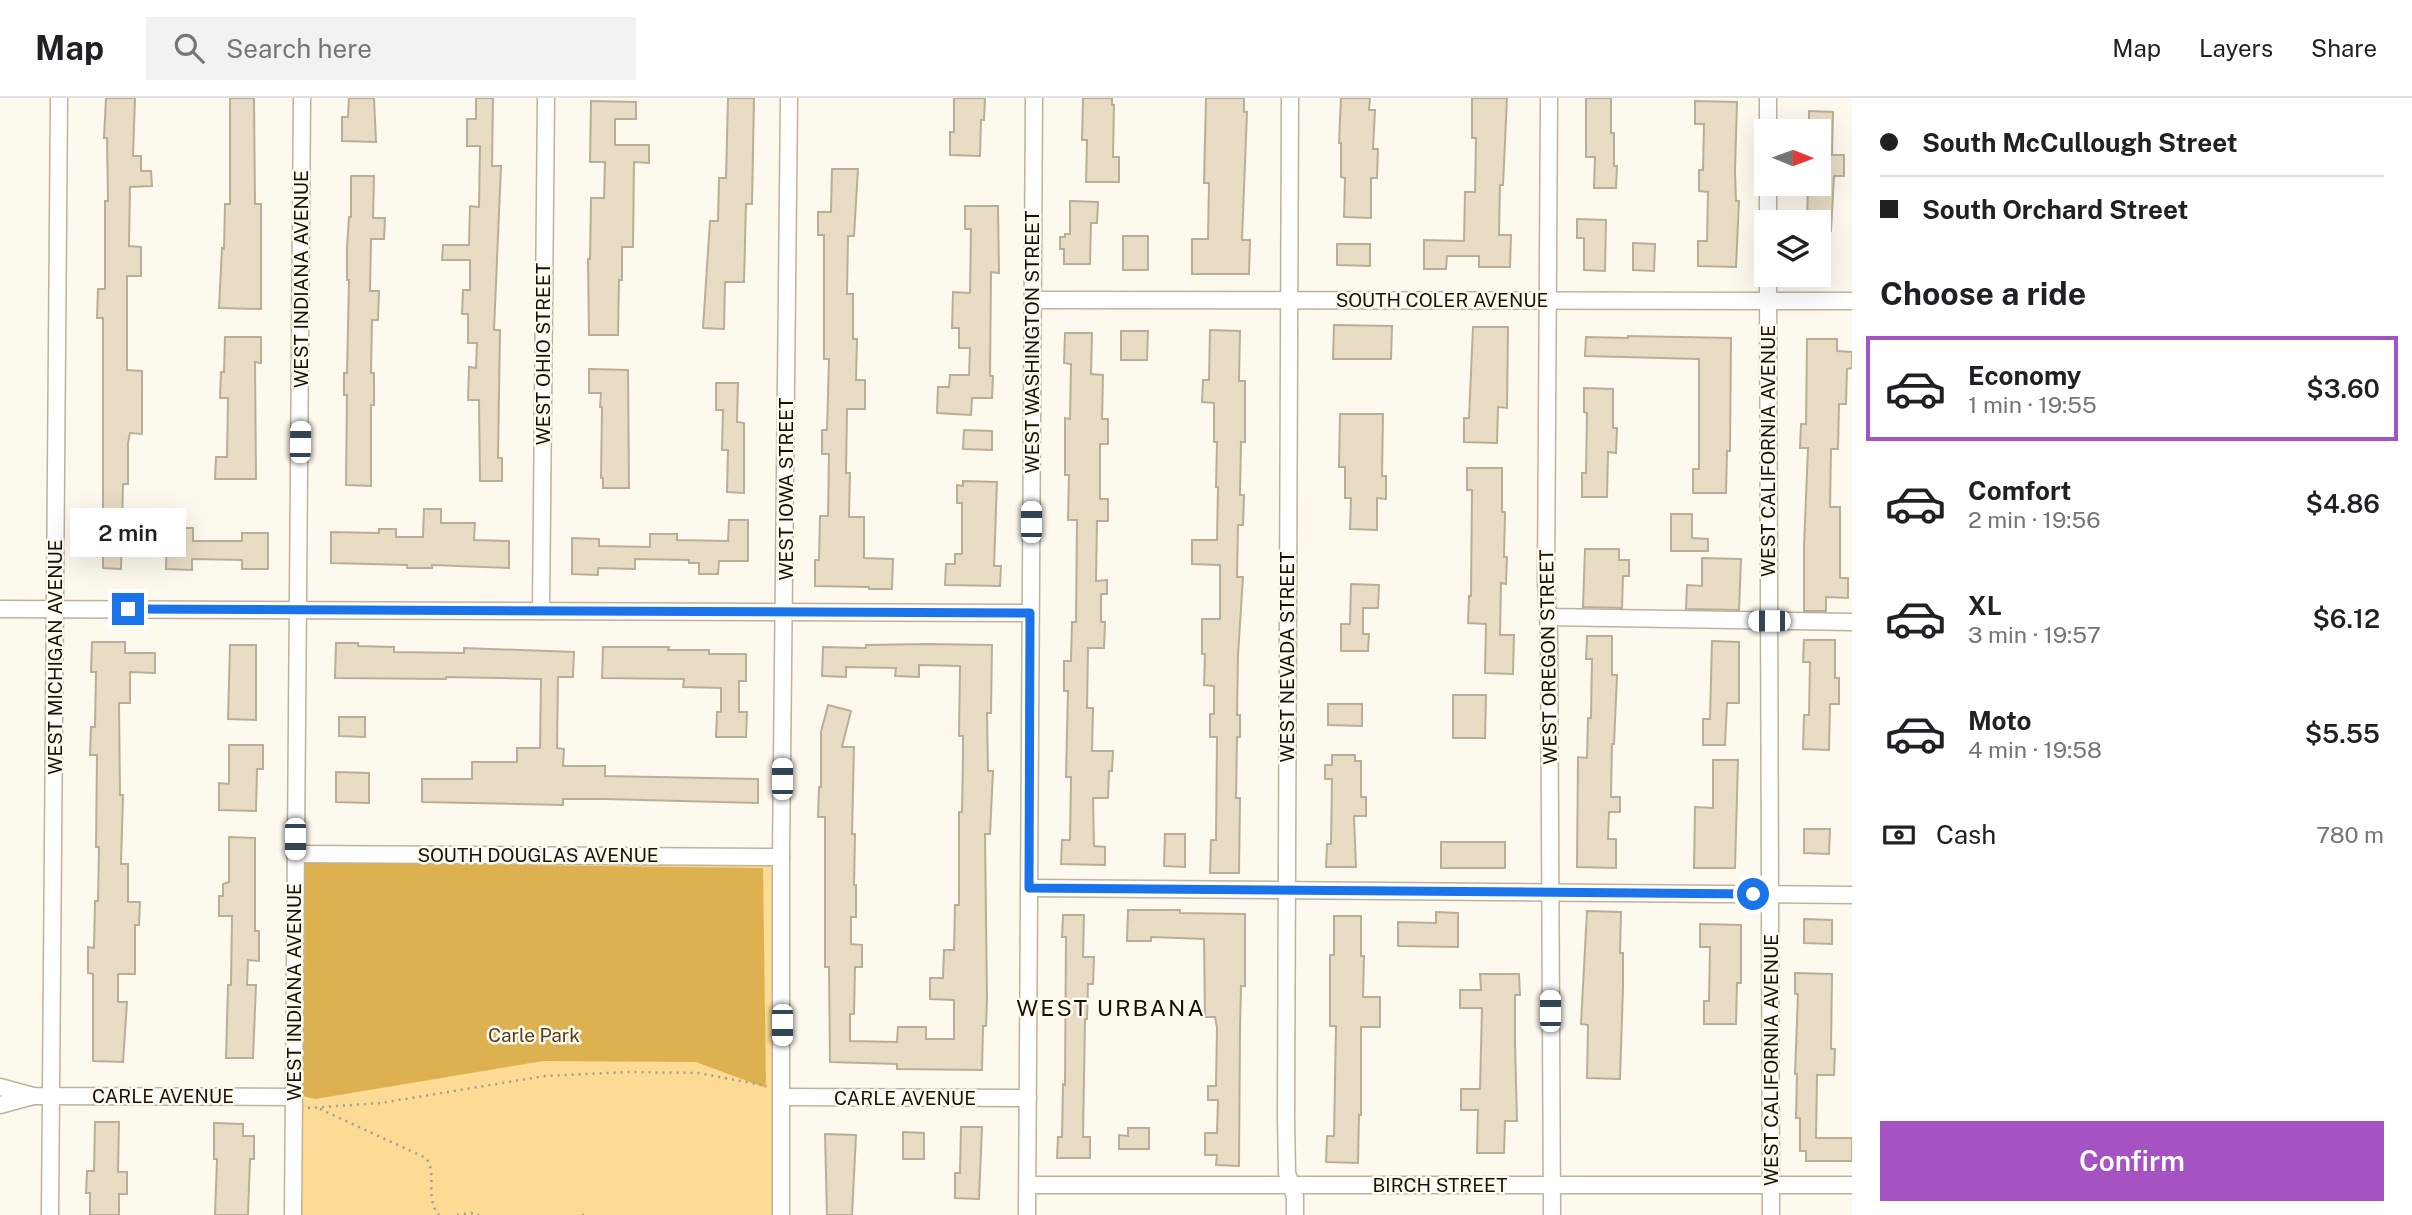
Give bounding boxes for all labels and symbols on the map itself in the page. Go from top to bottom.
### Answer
north arrow [1754,119,1830,196]
street label: WEST INDIANA AVENUE [290,170,312,388]
street label: WEST WASHINGTON STREET [1021,211,1043,473]
street label: WEST OHIO STREET [532,263,554,445]
street label: SOUTH COLER AVENUE [1336,289,1548,311]
street label: WEST CALIFORNIA AVENUE [1757,325,1779,577]
street label: WEST IOWA STREET [775,397,797,581]
car [290,421,311,463]
car [1021,501,1042,543]
callout: 2 min [70,508,186,556]
street label: WEST MICHIGAN AVENUE [44,539,66,775]
street label: WEST OREGON STREET [1535,549,1561,765]
street label: WEST NEVADA STREET [1276,551,1298,763]
route end [112,593,144,625]
car [1749,611,1791,632]
car [772,758,793,800]
car [285,818,306,860]
street label: SOUTH DOUGLAS AVENUE [417,844,659,866]
route start [1737,878,1769,910]
street label: WEST INDIANA AVENUE [283,883,305,1101]
street label: WEST CALIFORNIA AVENUE [1760,934,1782,1186]
car [1540,990,1561,1032]
district label: WEST URBANA [1016,994,1206,1021]
car [772,1004,793,1046]
park label: Carle Park [488,1024,580,1046]
street label: CARLE AVENUE [92,1085,234,1107]
street label: CARLE AVENUE [834,1087,976,1109]
street label: BIRCH STREET [1372,1174,1508,1196]

